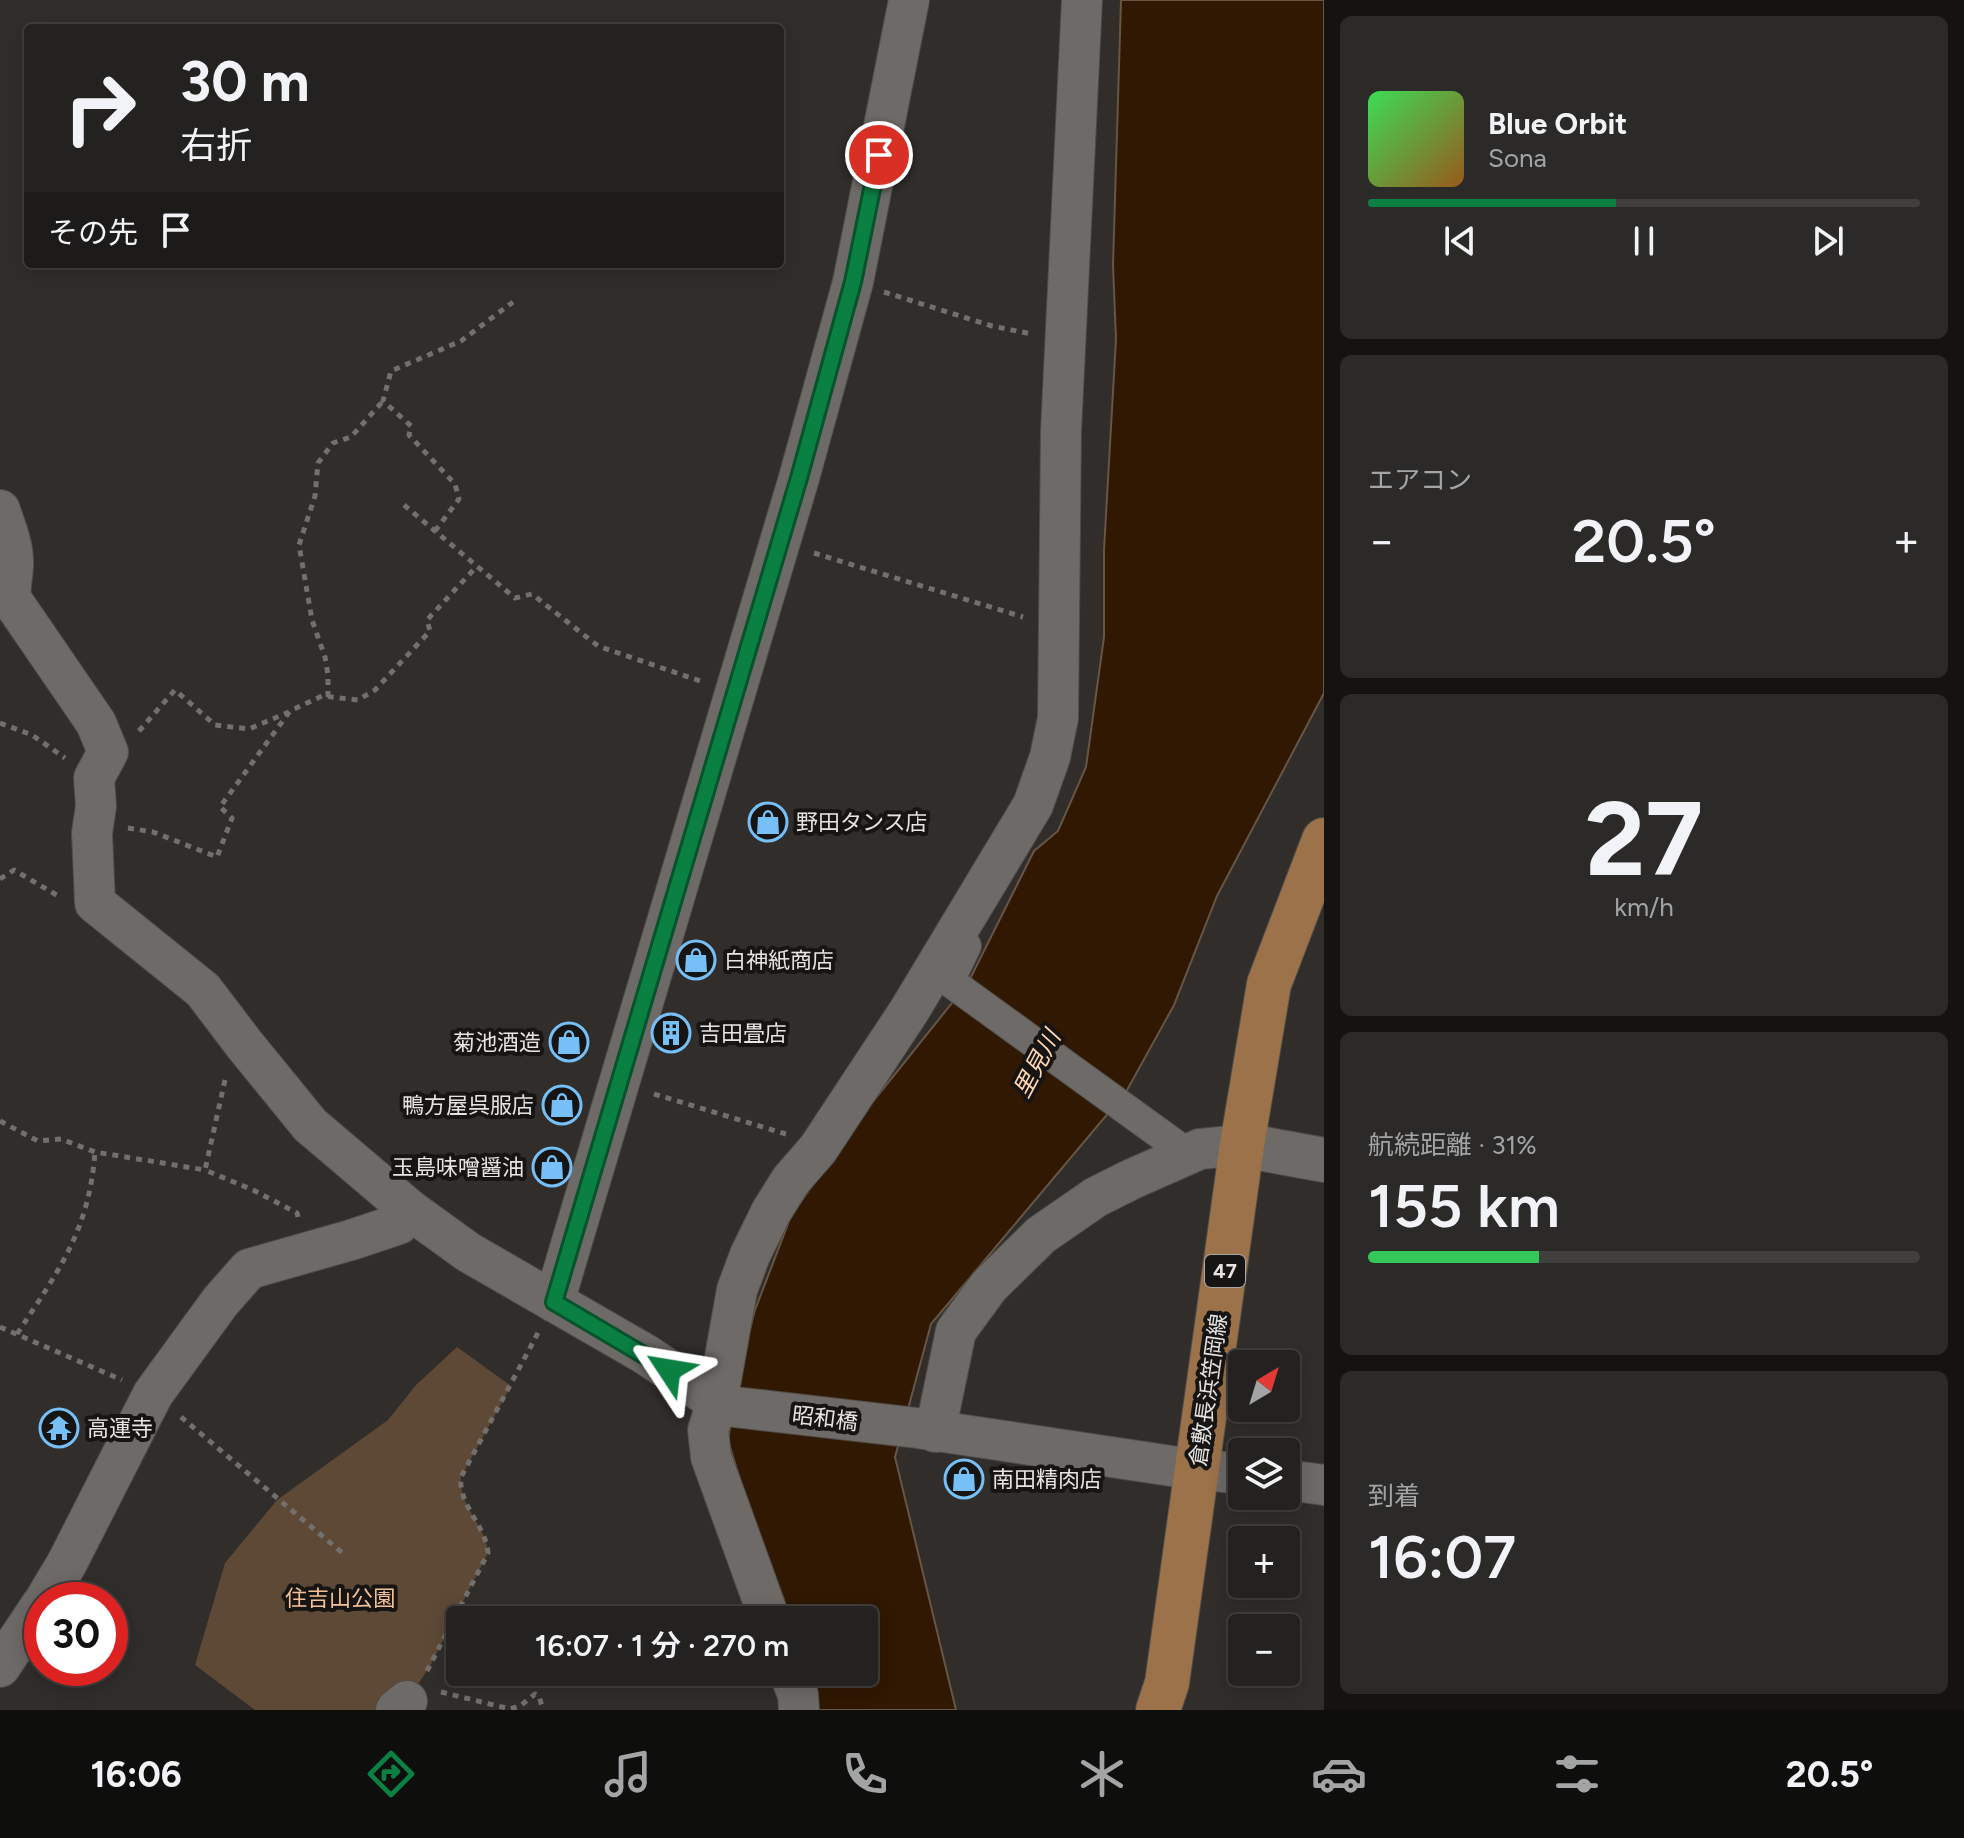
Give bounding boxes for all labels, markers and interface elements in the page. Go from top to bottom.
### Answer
text: 30 m [180,48,310,115]
icon: right [48,56,152,160]
text: Blue Orbit [1488,105,1627,142]
pin [845,121,913,189]
text: 右折 [180,124,252,167]
icon: arrive [857,133,901,177]
text: Sona [1488,142,1547,174]
icon: arrive [154,208,198,252]
text: その先 [48,214,138,251]
icon: previous [1438,219,1482,263]
icon: pause [1622,219,1666,263]
icon: next [1806,219,1850,263]
text: エアコン [1368,464,1472,496]
text: 20.5° [1572,505,1716,577]
text: − [1368,514,1395,567]
text: + [1893,514,1920,567]
text: 27 [1585,776,1703,901]
shop icon: 野田タンス店 [747,801,789,843]
place label: 野田タンス店 [796,809,928,836]
text: km/h [1614,891,1674,923]
shop icon: 白神紙商店 [675,939,717,981]
place label: 白神紙商店 [724,947,834,974]
building icon: 吉田畳店 [650,1012,692,1054]
place label: 吉田畳店 [699,1020,787,1047]
shop icon: 菊池酒造 [548,1021,590,1063]
water label: 里見川 [1007,1023,1068,1102]
place label: 菊池酒造 [453,1029,541,1056]
shop icon: 鴨方屋呉服店 [541,1084,583,1126]
place label: 鴨方屋呉服店 [402,1092,534,1119]
text: 航続距離 · 31% [1368,1129,1537,1161]
shop icon: 玉島味噌醤油 [531,1146,573,1188]
place label: 玉島味噌醤油 [392,1154,524,1181]
text: 155 km [1368,1170,1560,1242]
road number: 47 [1205,1255,1245,1287]
street label: 倉敷長浜笠岡線 [1184,1312,1233,1468]
position arrow [627,1328,711,1412]
north arrow [1228,1350,1300,1422]
map controls [1228,1350,1300,1686]
street label: 昭和橋 [791,1401,859,1436]
temple icon: 高運寺 [38,1407,80,1449]
place label: 高運寺 [87,1415,153,1442]
button: layers [1228,1438,1300,1510]
shop icon: 南田精肉店 [943,1458,985,1500]
place label: 南田精肉店 [992,1466,1102,1493]
text: 到着 [1368,1480,1420,1512]
text: 16:07 [1368,1521,1516,1593]
button: + [1228,1526,1300,1598]
speed limit sign: 30 [24,1582,128,1686]
park label: 住吉山公園 [285,1585,395,1612]
button: − [1228,1614,1300,1686]
text: 16:07 · 1 分 · 270 m [535,1627,789,1664]
icon: directions [363,1746,419,1802]
icon: music [600,1746,656,1802]
icon: phone [837,1746,893,1802]
icon: climate [1074,1746,1130,1802]
icon: car [1311,1746,1367,1802]
icon: filters [1549,1746,1605,1802]
text: 16:06 [91,1753,182,1796]
text: 20.5° [1786,1753,1873,1796]

